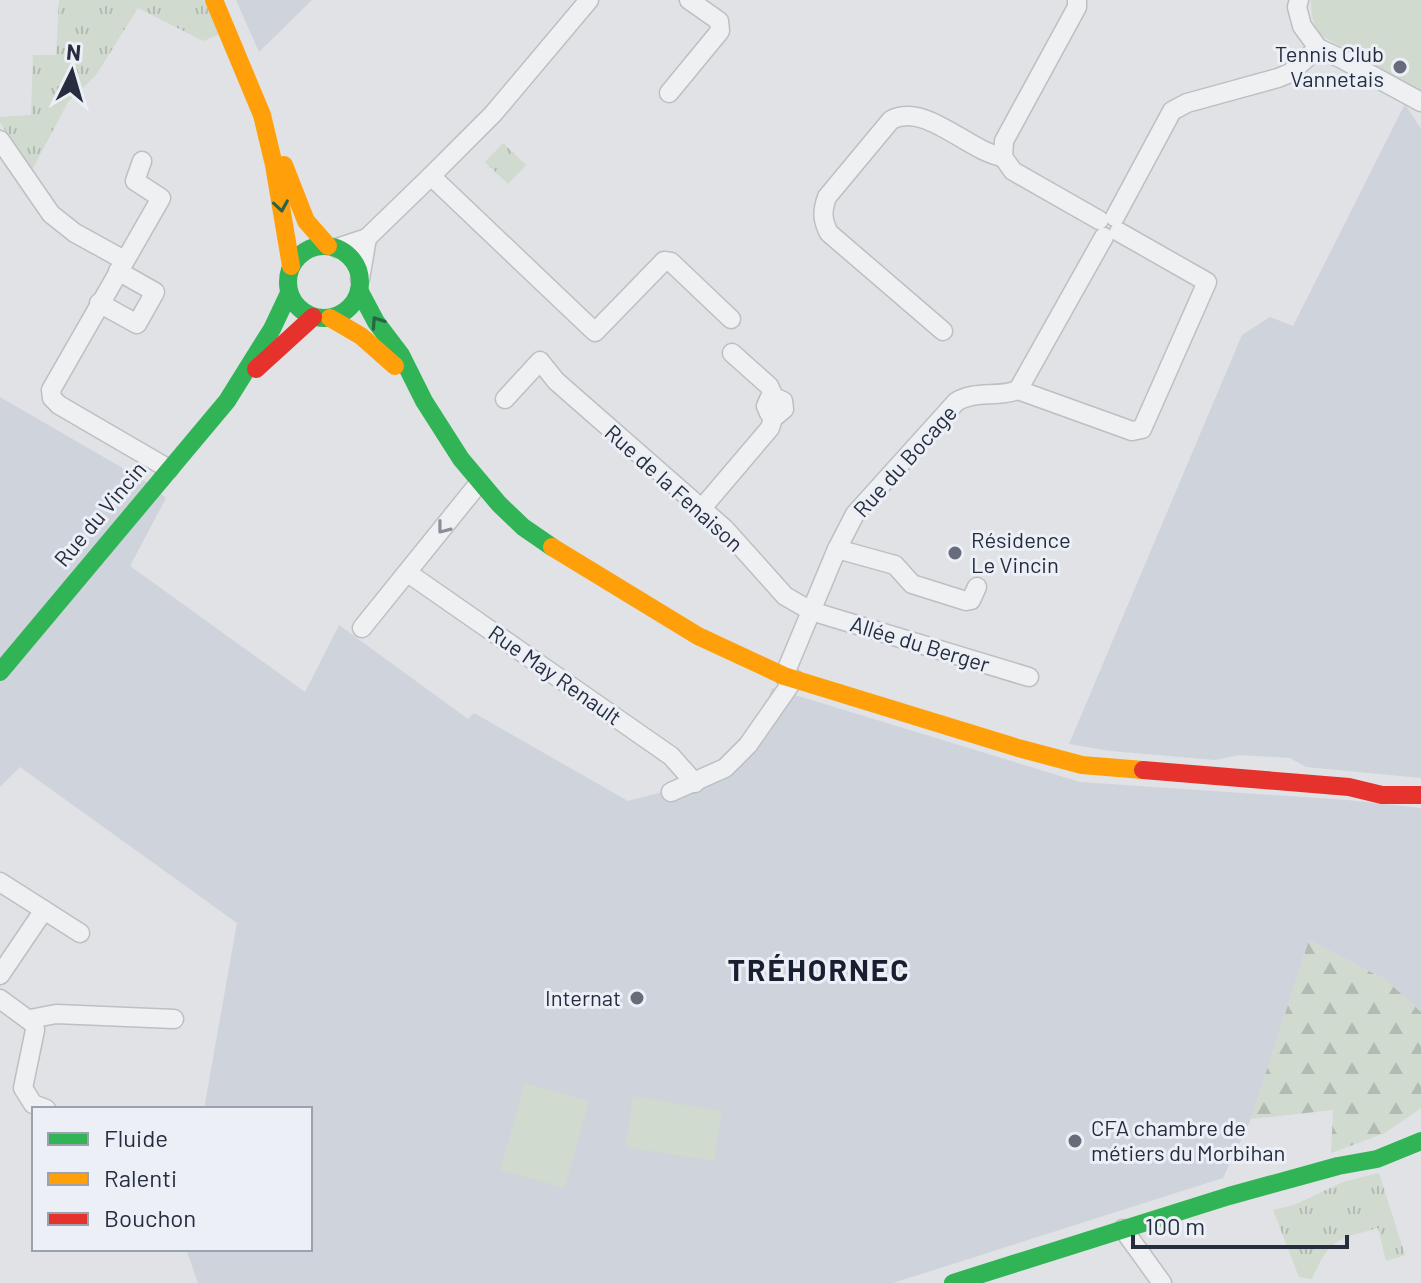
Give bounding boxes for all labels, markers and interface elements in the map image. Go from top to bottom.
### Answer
north arrow [32,32,112,112]
text: N [65,37,82,65]
place label: Tennis Club Vannetais [1275,40,1384,91]
marker: Tennis Club Vannetais [1391,58,1409,76]
one-way arrow [272,199,289,213]
one-way arrow [371,316,386,331]
street label: Rue du Bocage [847,399,961,522]
street label: Rue de la Fenaison [600,418,749,556]
street label: Rue du Vincin [48,456,151,571]
one-way arrow [439,519,453,534]
place label: Résidence Le Vincin [971,526,1071,577]
marker: Résidence Le Vincin [946,544,964,562]
street label: Allée du Berger [847,610,993,677]
street label: Rue May Renault [484,619,627,730]
district label: TRÉHORNEC [728,951,910,987]
place label: Internat [545,984,621,1010]
marker: Internat [628,989,646,1007]
legend [32,1107,312,1251]
place label: CFA chambre de métiers du Morbihan [1091,1114,1285,1165]
text: Fluide [104,1123,168,1152]
marker: CFA chambre de métiers du Morbihan [1066,1132,1084,1150]
text: Ralenti [104,1163,177,1192]
scale bar [1133,1199,1347,1249]
text: Bouchon [104,1203,196,1232]
text: 100 m [1145,1211,1205,1240]

